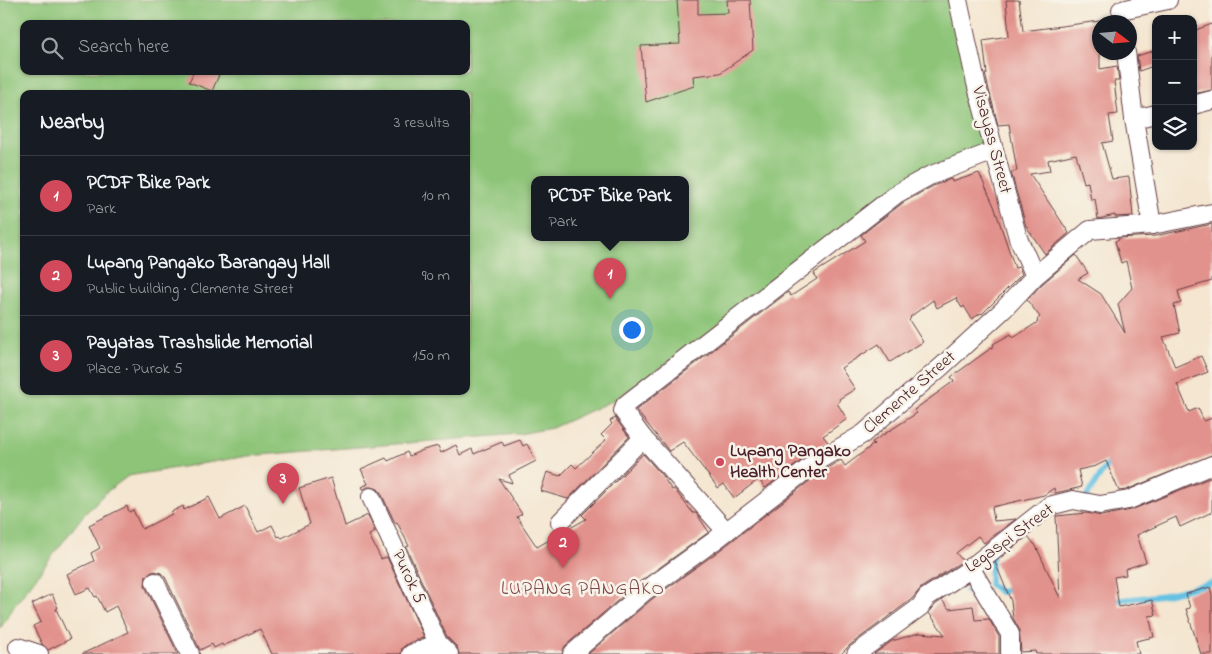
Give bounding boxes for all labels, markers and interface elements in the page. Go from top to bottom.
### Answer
north arrow [1092,15,1137,60]
map controls [1152,15,1197,150]
button: + [1152,15,1197,60]
search box [20,20,470,75]
icon: search [38,34,66,62]
text: Search here [78,34,169,61]
button: − [1152,60,1197,105]
street label: Visayas Street [964,82,1018,197]
button: layers [1152,105,1197,150]
text: Nearby [40,108,104,138]
text: 3 results [394,111,450,135]
text: PCDF Bike Park [87,170,210,197]
popup [531,176,689,241]
text: PCDF Bike Park [548,183,672,210]
text: 1 [53,184,59,208]
text: 10 m [422,184,450,208]
text: Park [87,197,116,221]
text: Park [548,210,577,234]
text: Lupang Pangako Barangay Hall [87,250,330,277]
pin: 1 [594,258,626,299]
text: 2 [52,264,60,288]
text: 90 m [422,264,450,288]
text: Public building · Clemente Street [87,277,294,301]
your location [619,317,645,343]
text: Payatas Trashslide Memorial [87,330,312,357]
text: 3 [53,344,59,368]
text: 150 m [412,344,450,368]
street label: Clemente Street [858,345,962,441]
text: Place · Purok 5 [87,357,183,381]
place label: Lupang Pangako Health Center [730,439,851,486]
marker: Lupang Pangako Health Center [714,456,726,468]
pin: 3 [267,463,299,504]
street label: Legaspi Street [960,498,1061,581]
pin: 2 [547,527,579,568]
street label: Purok 5 [384,546,432,608]
district label: LUPANG PANGAKO [501,576,665,603]

